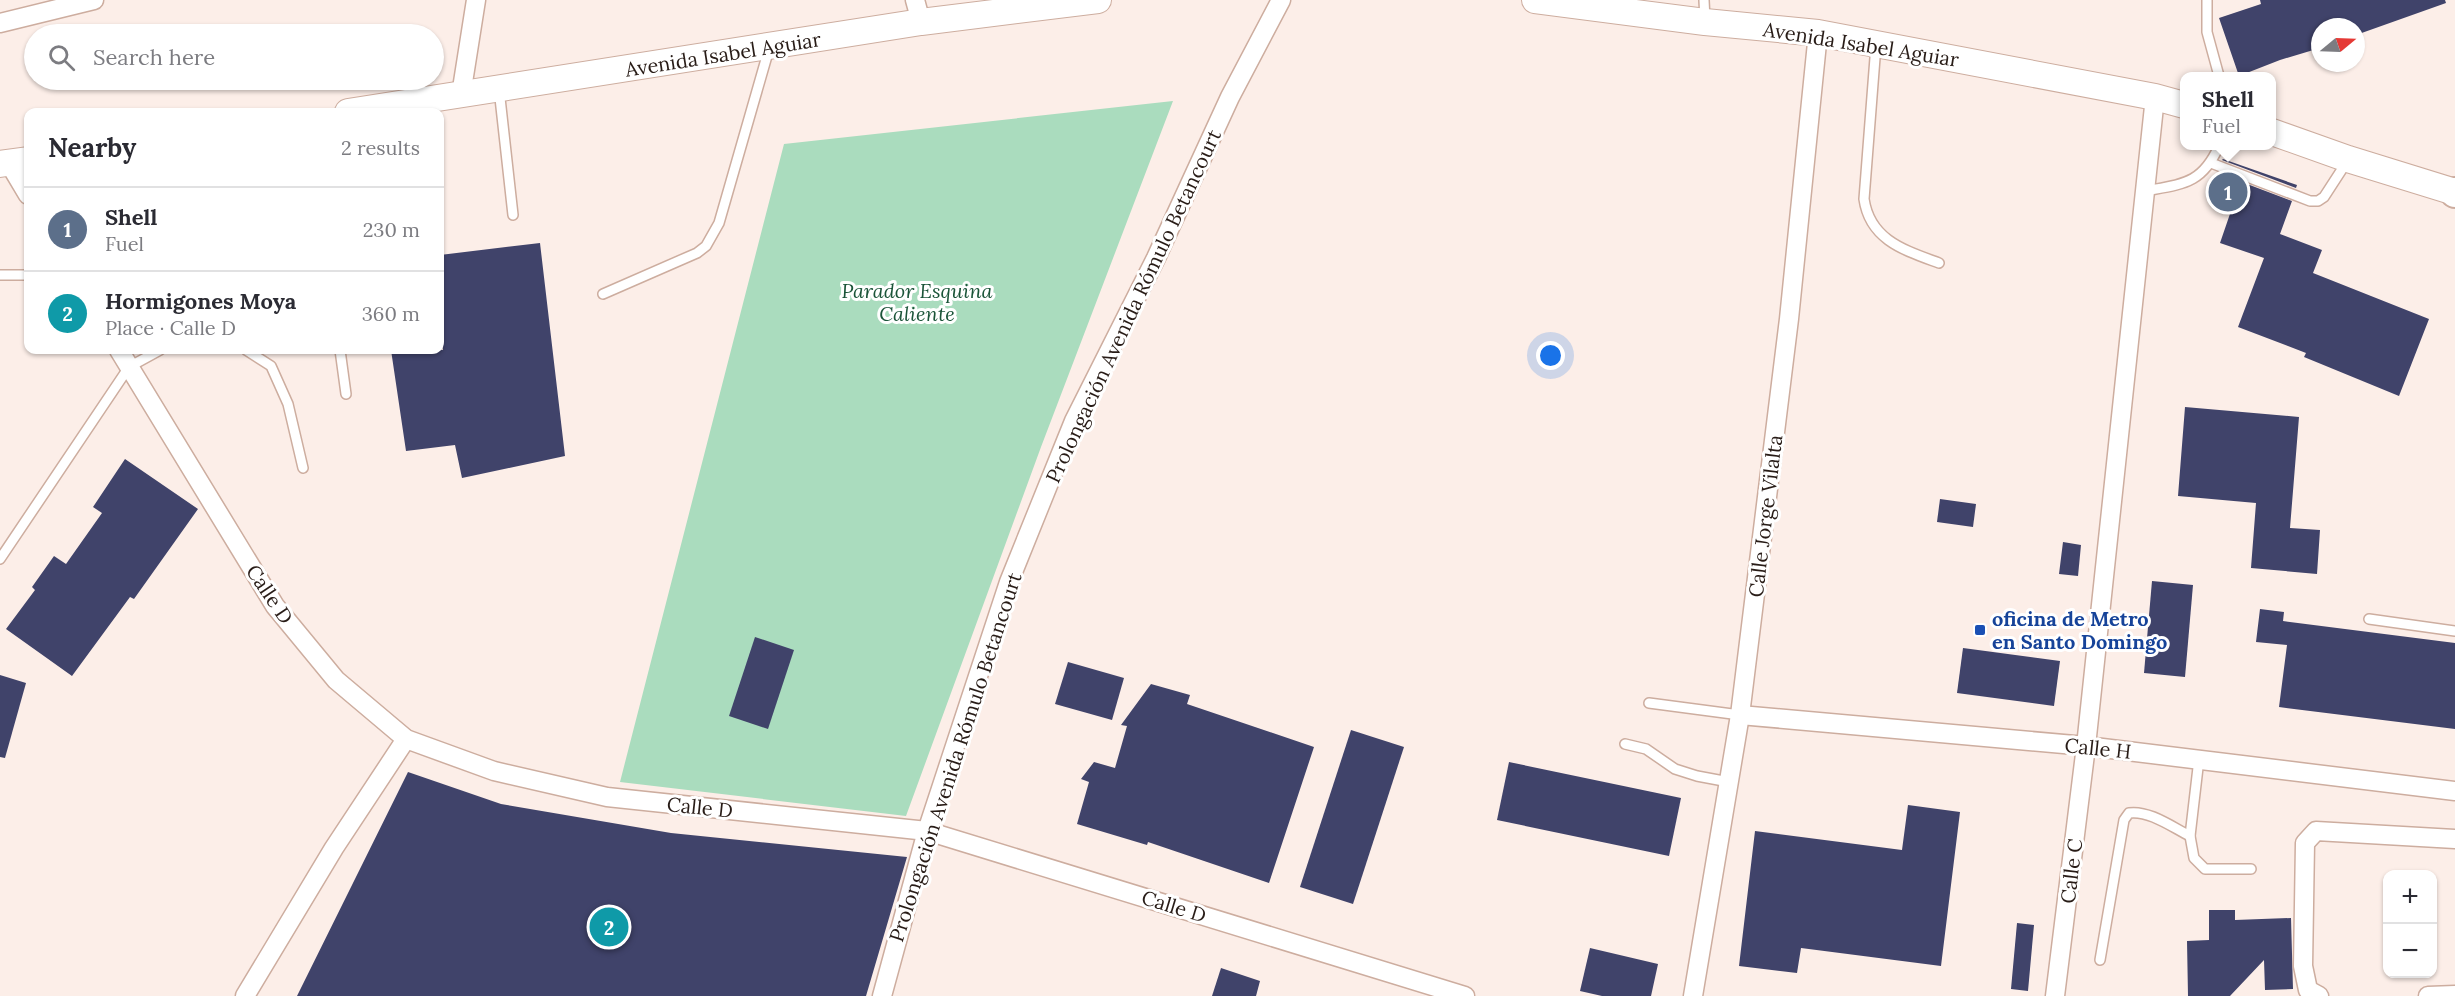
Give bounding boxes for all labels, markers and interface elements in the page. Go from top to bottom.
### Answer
street label: Avenida Isabel Aguiar [1760,16,1961,72]
north arrow [2311,18,2365,72]
search box [24,24,444,90]
street label: Avenida Isabel Aguiar [622,26,823,82]
icon: search [45,41,78,74]
text: Search here [93,43,215,71]
popup [2180,72,2276,150]
text: Shell [2202,85,2254,113]
text: Fuel [2202,113,2241,138]
street label: Prolongación Avenida Rómulo Betancourt [1040,125,1226,487]
text: Nearby [48,131,136,164]
text: 2 results [341,135,420,160]
pin: 1 [2208,170,2248,214]
text: Shell [105,203,157,231]
text: 1 [63,217,72,242]
text: 230 m [363,217,420,242]
text: Fuel [105,231,144,256]
park label: Parador Esquina Caliente [841,278,993,326]
text: Hormigones Moya [105,287,296,315]
text: 2 [62,301,73,326]
text: 360 m [362,301,420,326]
text: Place · Calle D [105,315,236,340]
your location [1536,341,1565,370]
street label: Calle Jorge Vilalta [1743,433,1787,599]
street label: Calle D [241,560,299,628]
street label: Prolongación Avenida Rómulo Betancourt [883,569,1027,945]
place label: oficina de Metro en Santo Domingo [1992,606,2167,654]
marker: oficina de Metro en Santo Domingo [1973,623,1987,637]
street label: Calle H [2063,732,2133,764]
street label: Calle D [666,791,734,823]
street label: Calle C [2055,837,2087,905]
map controls [2383,870,2437,978]
button: + [2383,870,2437,924]
street label: Calle D [1139,884,1209,928]
pin: 2 [590,904,628,950]
button: − [2383,924,2437,978]

